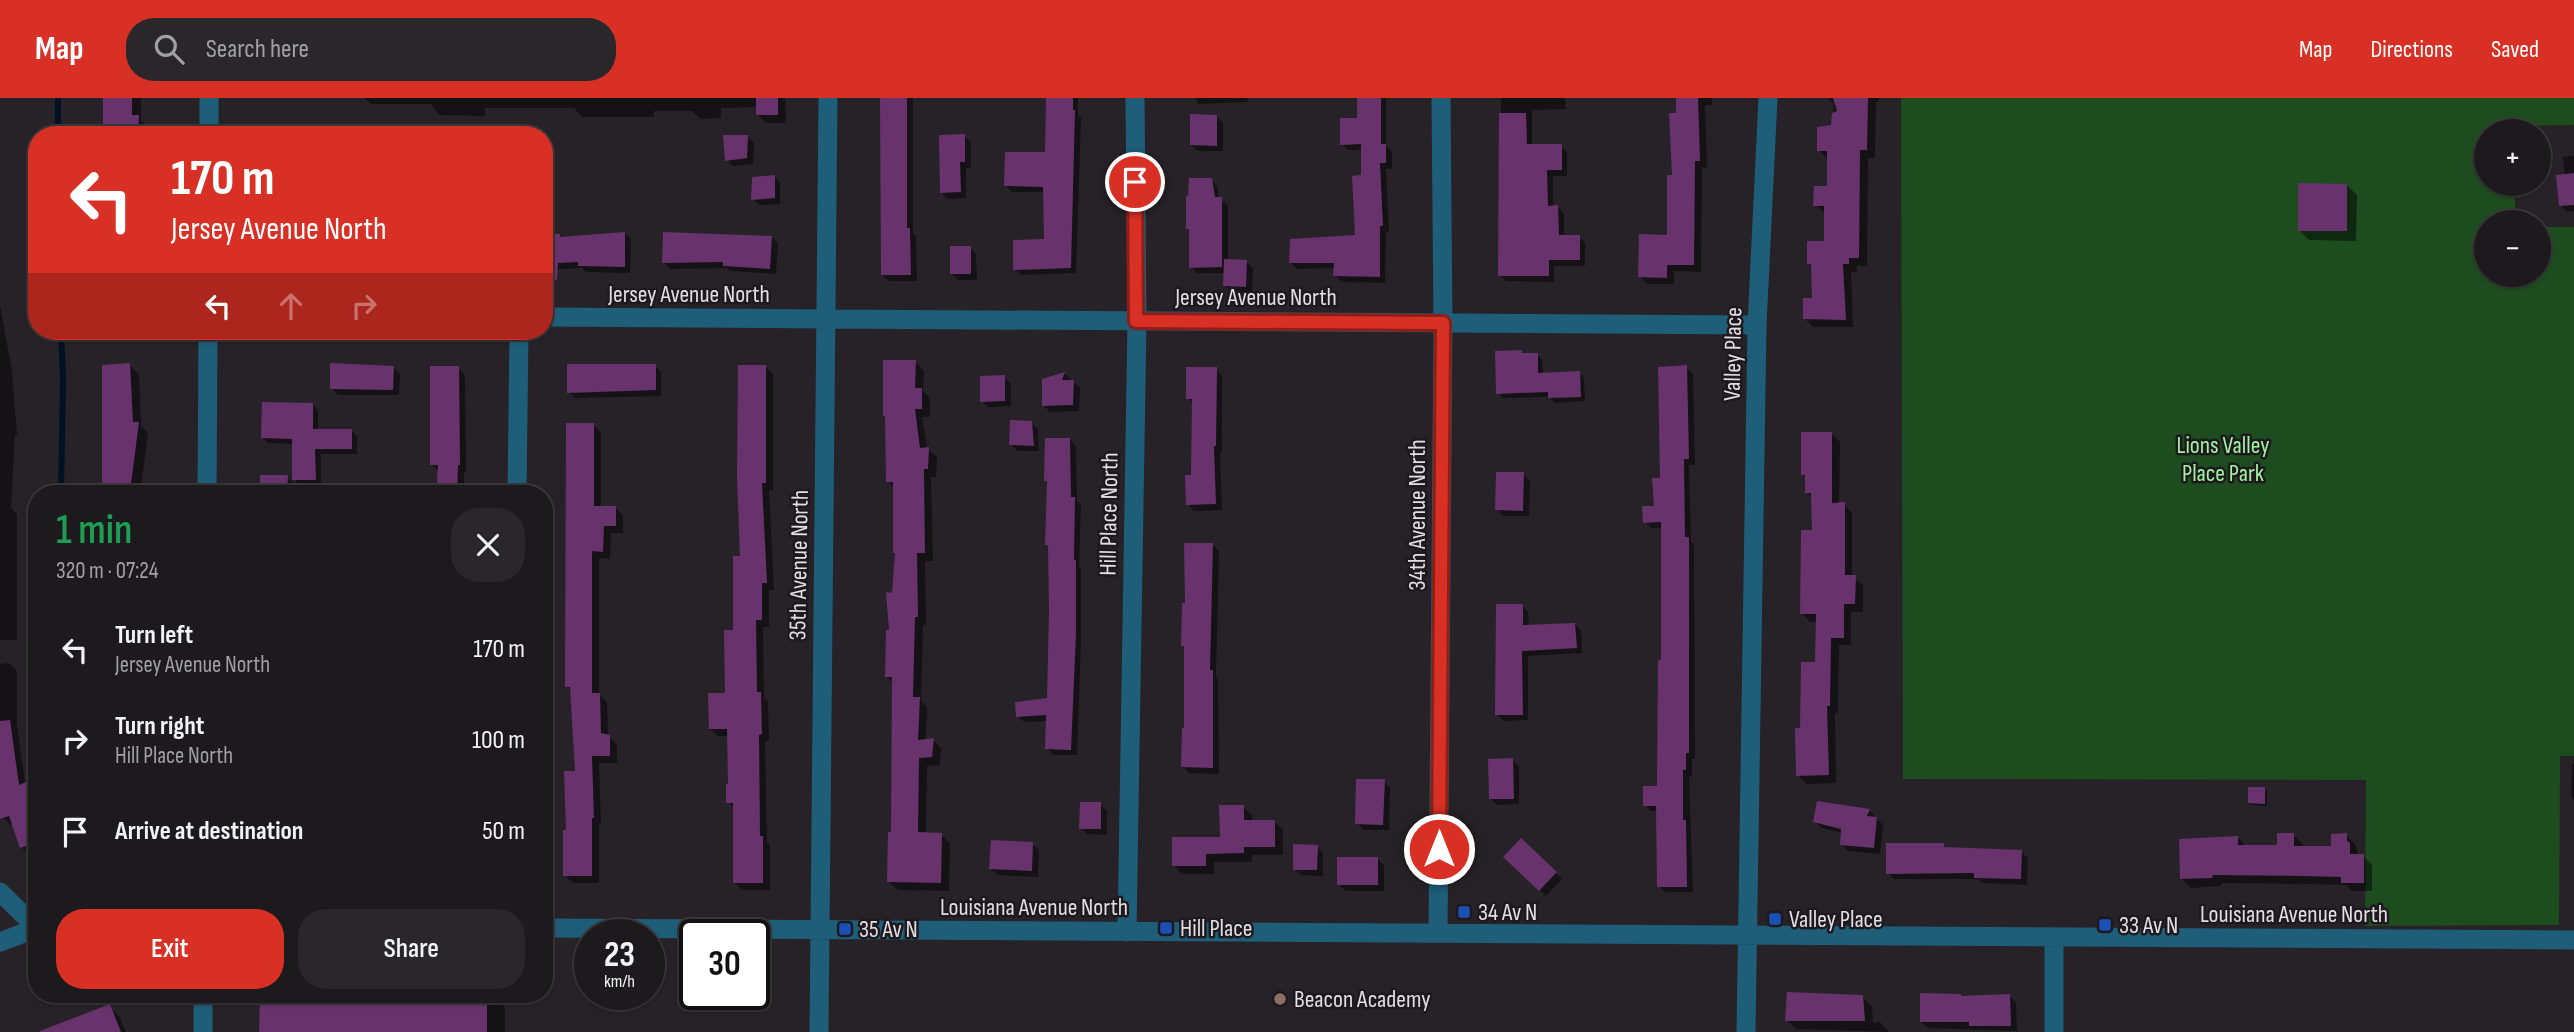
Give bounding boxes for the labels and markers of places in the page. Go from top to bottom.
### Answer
pin [1105,152,1165,212]
place label: 34 Av N [1478,898,1537,927]
marker: 34 Av N [1456,904,1472,920]
place label: Valley Place [1789,905,1883,934]
marker: Valley Place [1767,911,1783,927]
place label: 33 Av N [2119,911,2178,940]
place label: Hill Place [1180,914,1252,943]
place label: 35 Av N [859,915,918,944]
marker: 33 Av N [2097,917,2113,933]
marker: Hill Place [1158,920,1174,936]
marker: 35 Av N [837,921,853,937]
place label: Beacon Academy [1294,985,1431,1014]
marker: Beacon Academy [1272,991,1288,1007]

